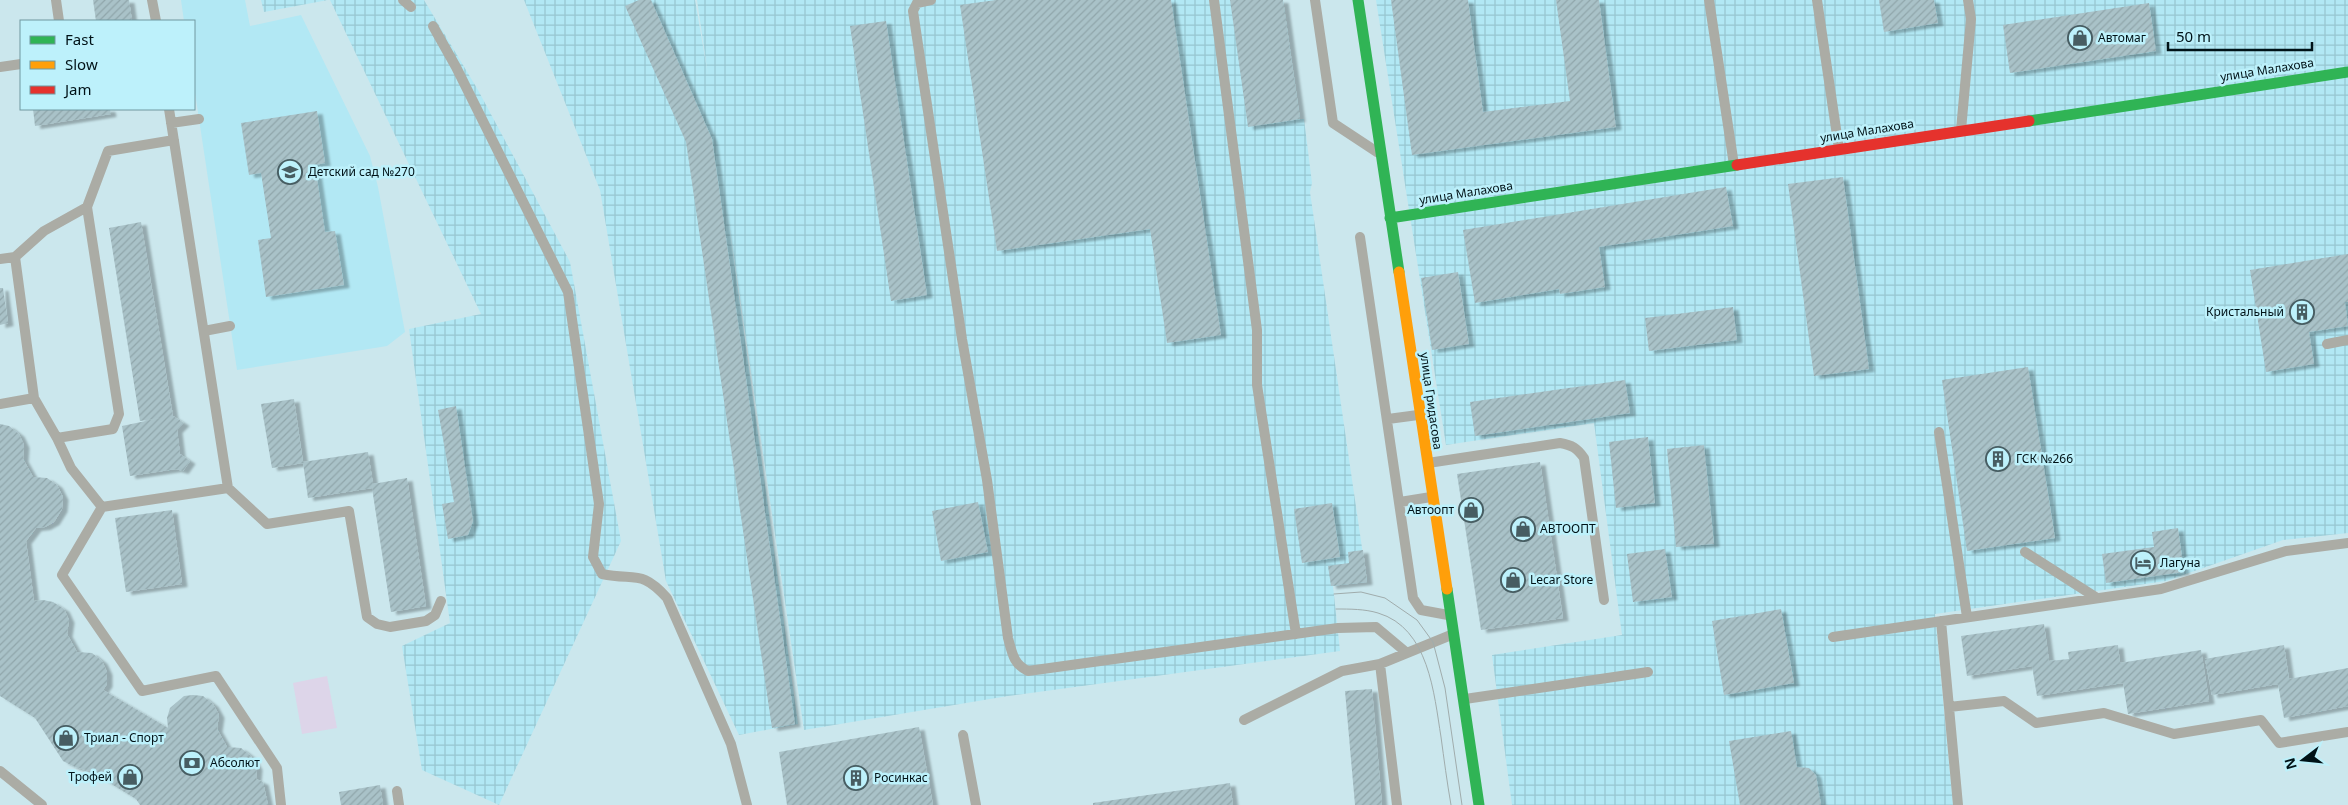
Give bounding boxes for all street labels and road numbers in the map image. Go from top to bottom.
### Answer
street label: улица Малахова [2219,54,2315,85]
street label: улица Малахова [1819,115,1915,146]
street label: улица Малахова [1418,177,1514,208]
street label: улица Гридасова [1416,351,1447,451]

